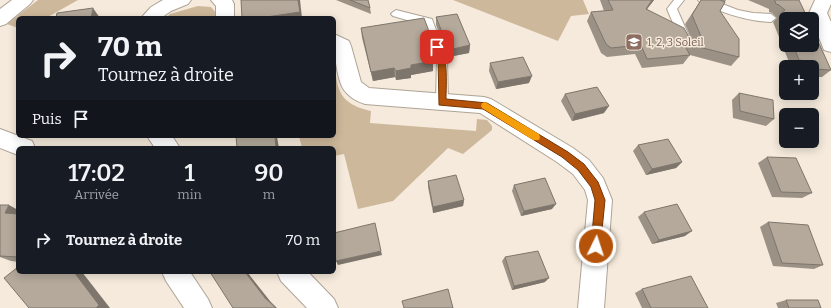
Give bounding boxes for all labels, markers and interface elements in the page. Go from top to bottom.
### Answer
map controls [779,12,819,148]
button: layers [779,12,819,52]
text: 70 m [98,30,162,63]
pin [420,30,454,64]
icon: right [32,32,84,84]
school or university icon: 1, 2, 3 Soleil [624,32,644,52]
icon: arrive [426,36,448,58]
place label: 1, 2, 3 Soleil [647,36,704,49]
button: + [779,60,819,100]
text: Tournez à droite [98,64,234,86]
icon: arrive [70,108,92,130]
button: − [779,108,819,148]
text: Puis [32,110,62,128]
text: 17:02 [68,159,125,187]
text: 1 [184,159,195,187]
text: 90 [254,159,284,187]
text: Arrivée [74,187,119,202]
text: min [177,187,202,202]
text: m [263,187,275,202]
position arrow [575,225,617,267]
icon: right [32,229,54,251]
text: Tournez à droite [66,231,182,249]
text: 70 m [286,231,320,249]

